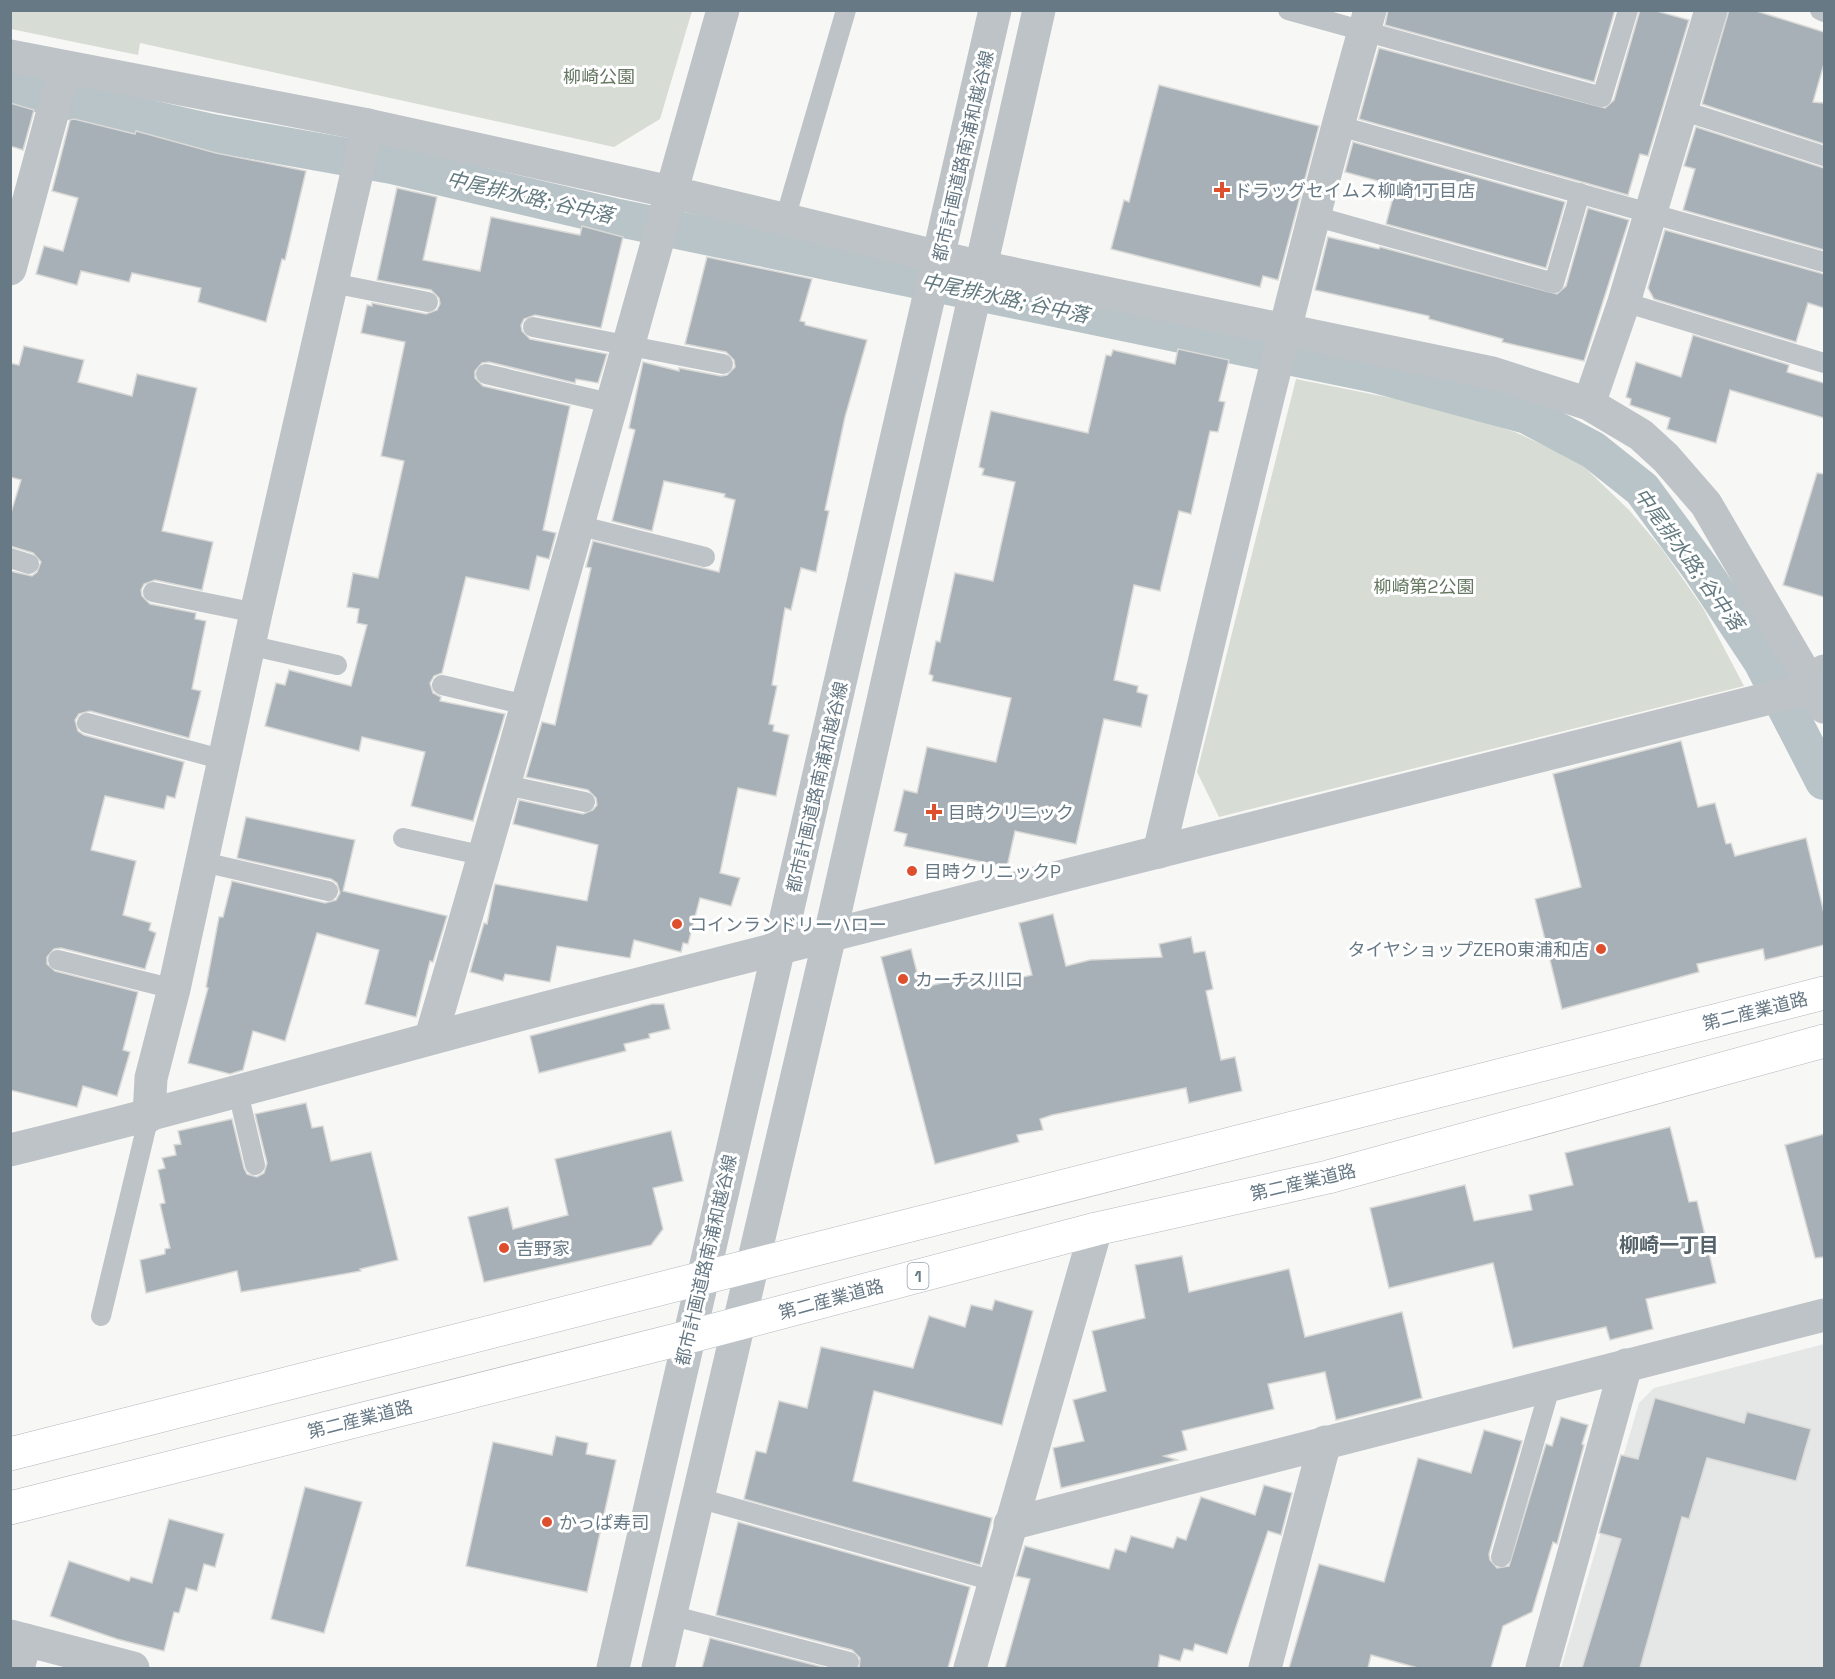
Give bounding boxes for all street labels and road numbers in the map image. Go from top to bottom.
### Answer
street label: 都市計画道路南浦和越谷線 [928,48,998,264]
street label: 都市計画道路南浦和越谷線 [782,679,852,895]
street label: 第二産業道路 [1700,987,1810,1035]
street label: 都市計画道路南浦和越谷線 [671,1152,741,1368]
street label: 第二産業道路 [1248,1159,1358,1205]
road number: 1 [908,1263,928,1289]
street label: 第二産業道路 [776,1274,886,1324]
street label: 第二産業道路 [305,1395,415,1443]

